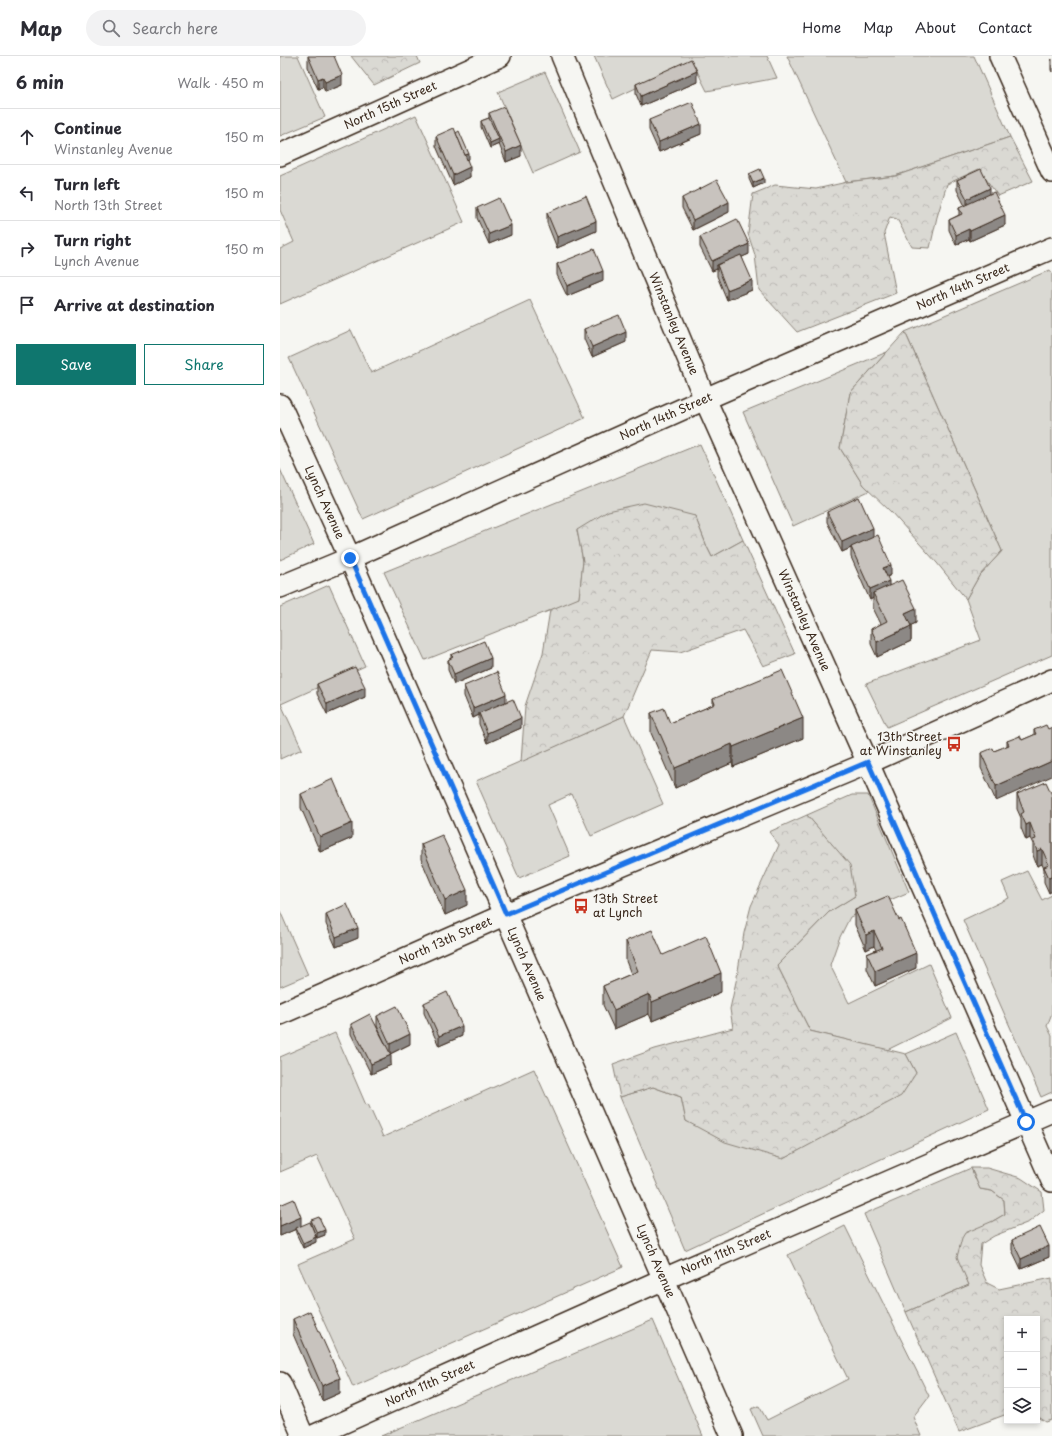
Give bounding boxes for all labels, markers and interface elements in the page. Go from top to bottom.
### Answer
search box [86,10,366,46]
text: Map [20,14,62,42]
text: Search here [132,16,218,39]
icon: search [100,17,122,39]
text: Home [802,17,841,38]
text: Map [863,17,893,38]
text: About [915,17,956,38]
text: Contact [978,17,1032,38]
text: 6 min [16,69,64,95]
text: Walk · 450 m [178,73,264,92]
street label: North 15th Street [341,76,439,133]
text: Continue [54,116,122,139]
icon: ahead [16,126,38,148]
text: 150 m [225,127,264,146]
text: Winstanley Avenue [54,139,173,158]
text: Turn left [54,172,120,195]
icon: left [16,182,38,204]
text: 150 m [225,183,264,202]
text: North 13th Street [54,195,162,214]
text: Turn right [54,228,131,251]
icon: right [16,238,38,260]
text: 150 m [225,239,264,258]
text: Lynch Avenue [54,251,139,270]
street label: North 14th Street [913,258,1012,314]
street label: Winstanley Avenue [645,269,704,378]
text: Arrive at destination [54,293,215,316]
icon: arrive [16,294,38,316]
button: Save [16,344,136,385]
button: Share [144,344,264,385]
street label: North 14th Street [616,387,715,444]
street label: Lynch Avenue [301,462,350,542]
route end [341,549,359,567]
street label: Winstanley Avenue [774,566,836,674]
place label: 13th Street at Winstanley [860,727,942,759]
bus stop icon: 13th Street at Winstanley [945,735,963,753]
place label: 13th Street at Lynch [593,889,658,921]
bus stop icon: 13th Street at Lynch [572,897,590,915]
street label: North 13th Street [396,911,495,968]
street label: Lynch Avenue [504,924,552,1004]
route start [1017,1113,1035,1131]
street label: Lynch Avenue [633,1221,681,1301]
street label: North 11th Street [678,1224,774,1279]
map controls [1004,1316,1040,1424]
button: + [1004,1316,1040,1352]
button: − [1004,1352,1040,1388]
street label: North 11th Street [382,1355,477,1411]
button: layers [1004,1388,1040,1424]

